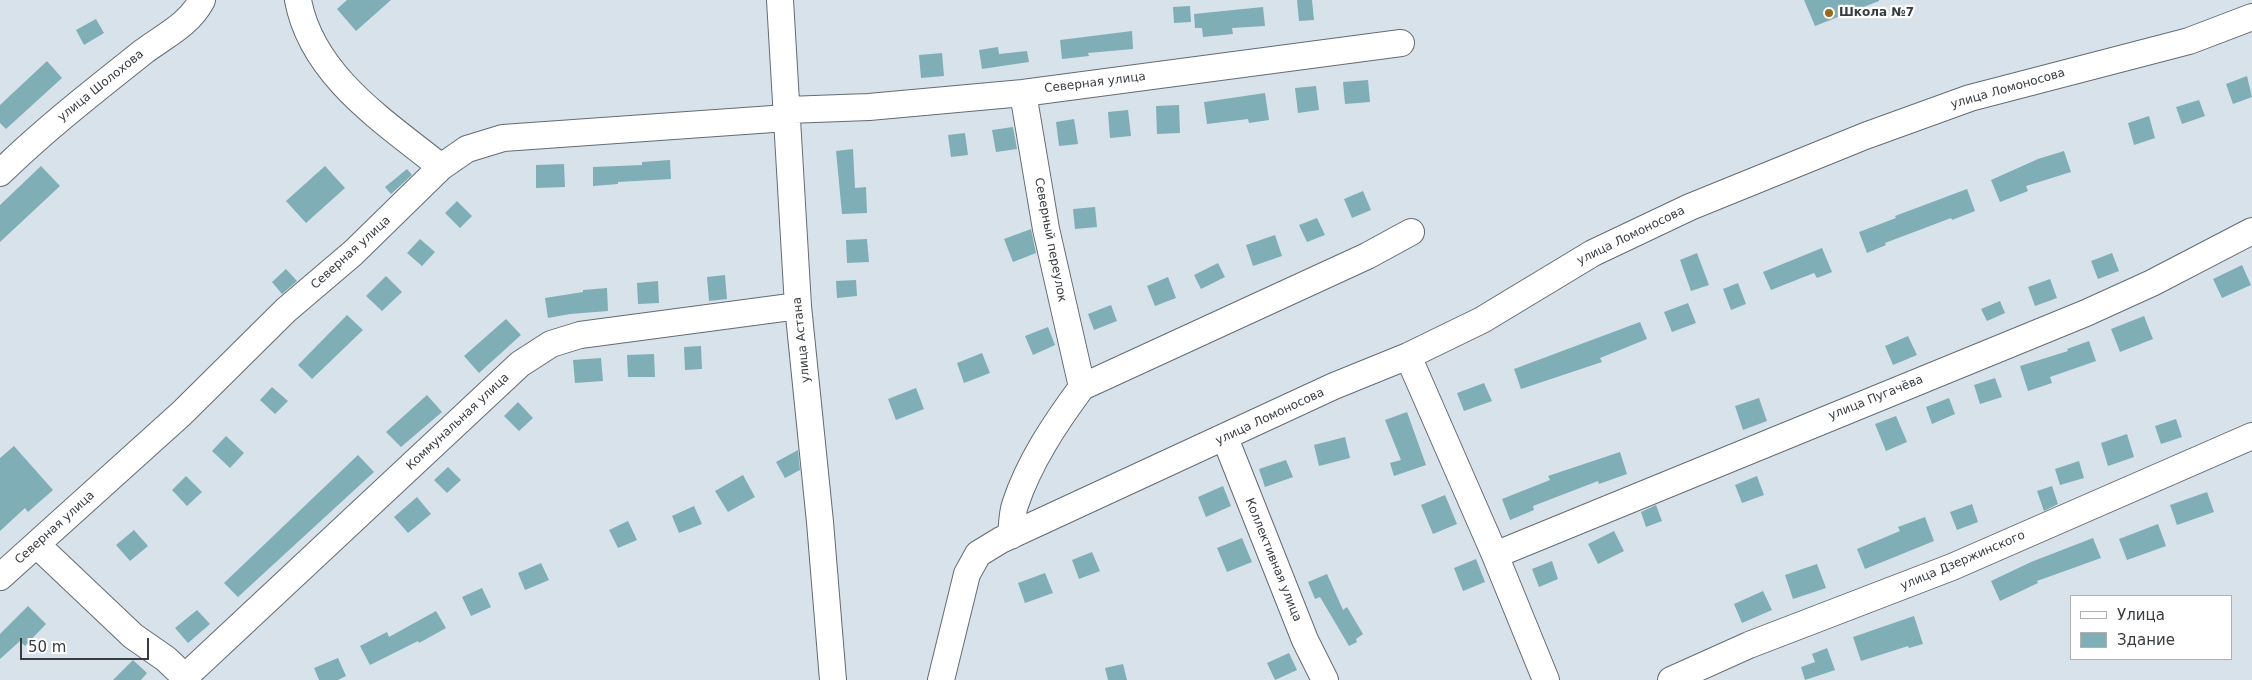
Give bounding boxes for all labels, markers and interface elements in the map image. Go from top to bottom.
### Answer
place label: Школа №7 [1839,6,1914,20]
marker: Школа №7 [1823,7,1835,19]
street label: улица Шолохова [55,47,147,125]
street label: улица Ломоносова [1949,66,2067,112]
street label: Северная улица [1043,70,1147,96]
street label: Северный переулок [1031,177,1069,303]
street label: улица Ломоносова [1575,204,1687,268]
street label: Северная улица [308,213,394,293]
street label: улица Астана [790,296,814,384]
street label: Коммунальная улица [404,371,512,473]
street label: улица Пугачёва [1827,372,1925,424]
street label: улица Ломоносова [1213,385,1327,449]
street label: Северная улица [12,488,98,568]
street label: Коллективная улица [1242,496,1304,624]
street label: улица Дзержинского [1899,528,2027,594]
legend [2070,595,2232,660]
text: Улица [2117,606,2165,624]
scale bar [22,628,151,660]
text: Здание [2117,631,2175,649]
text: 50 m [28,638,66,656]

